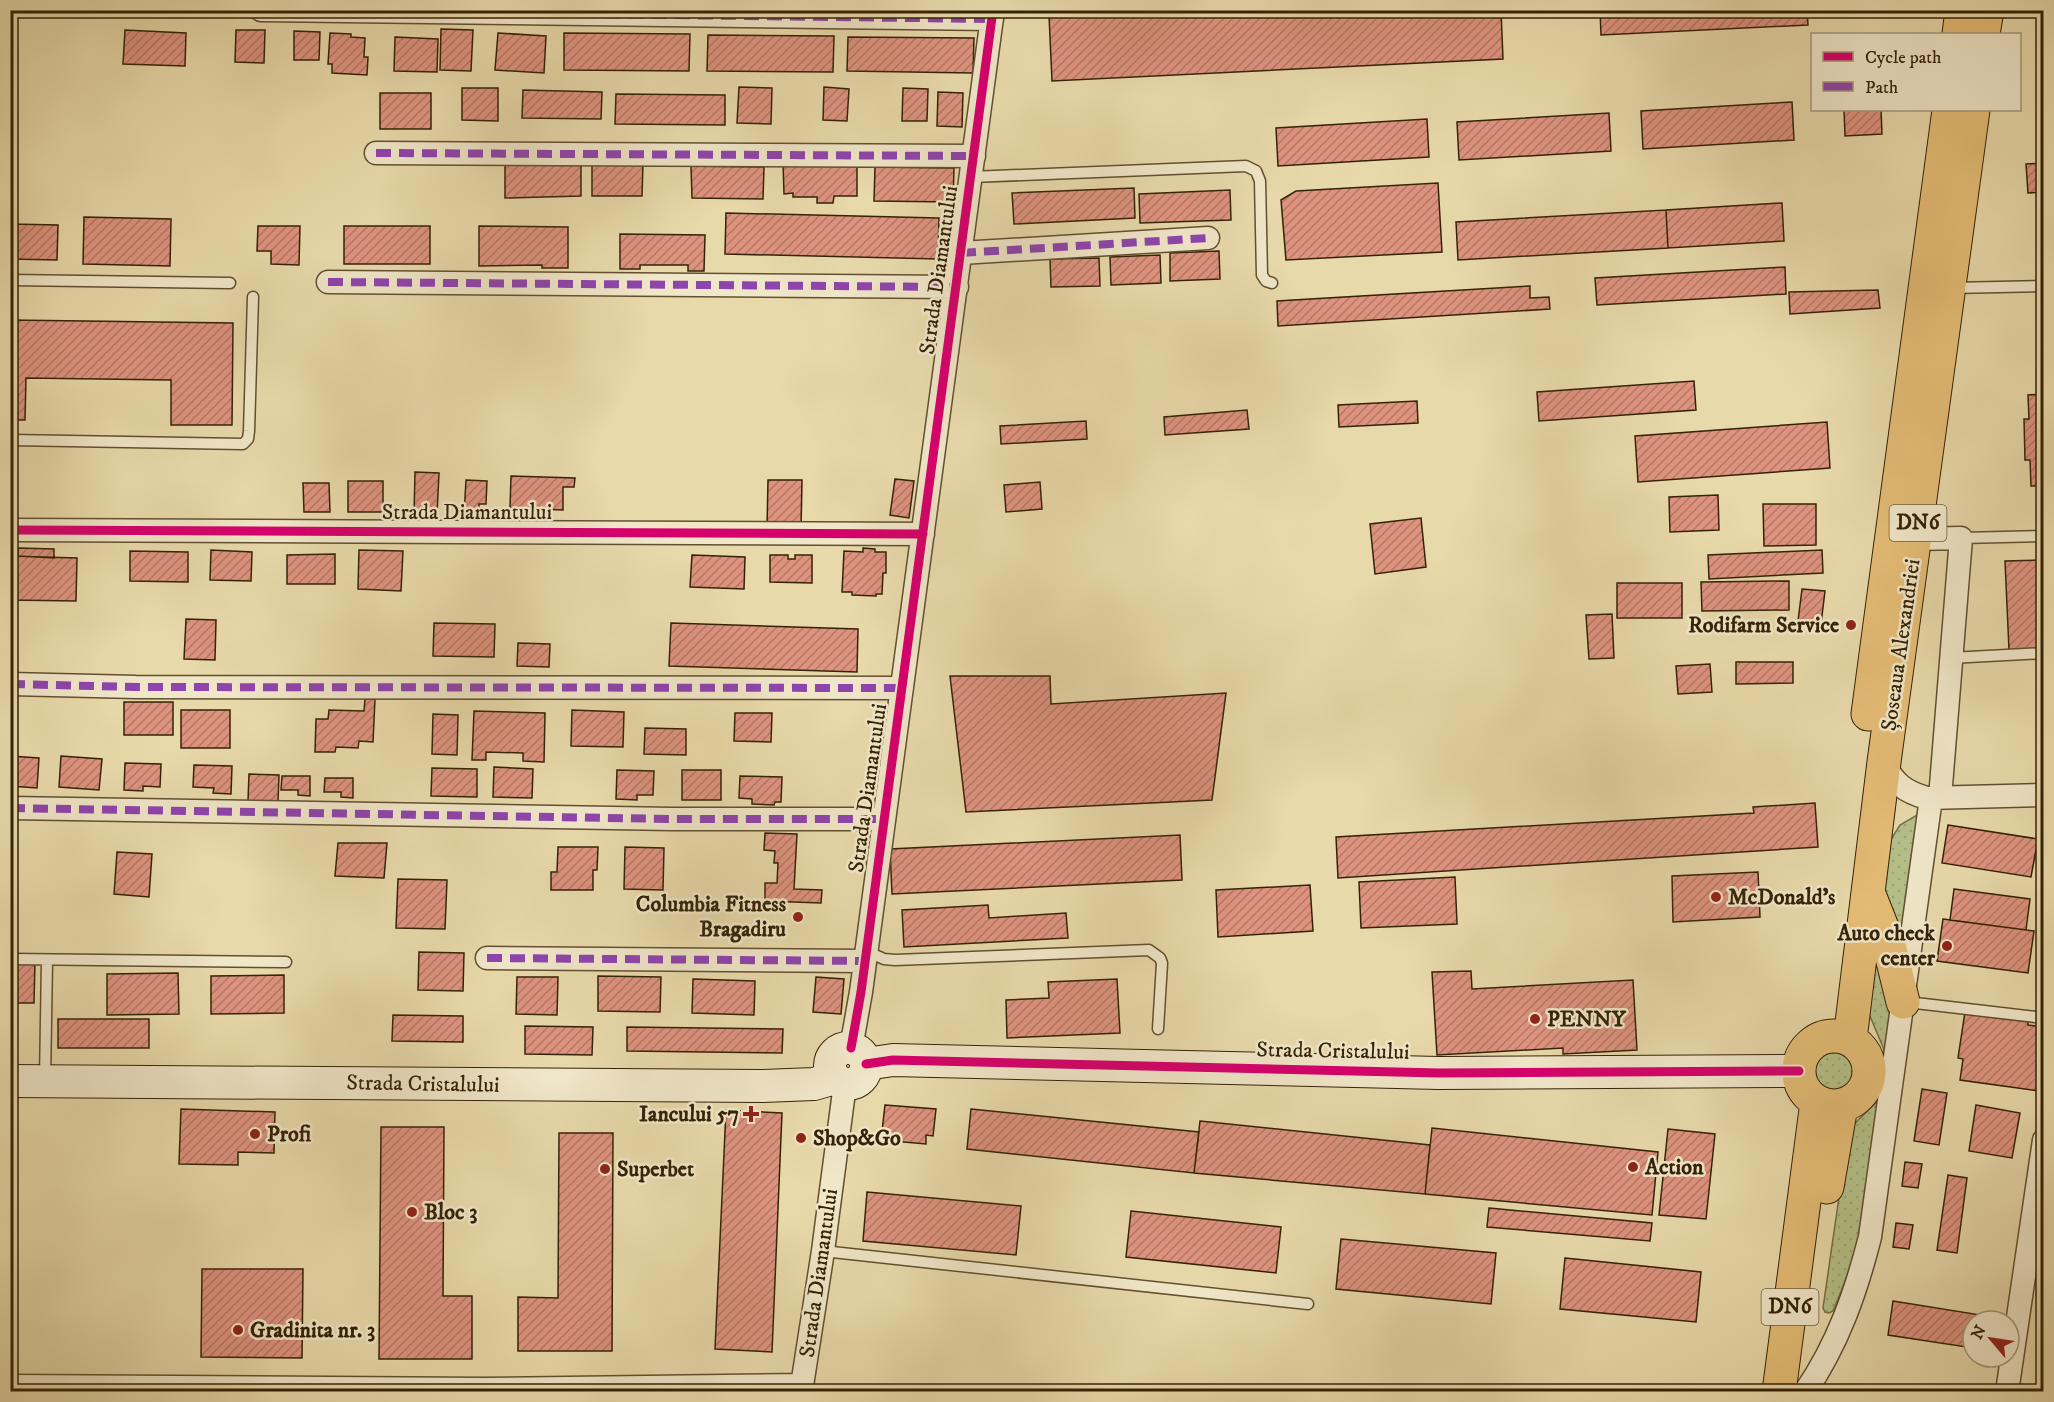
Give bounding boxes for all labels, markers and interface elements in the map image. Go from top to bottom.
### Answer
legend [1811,33,2021,111]
text: Cycle path [1865,47,1942,69]
text: Path [1865,77,1899,99]
street label: Strada Diamantului [914,184,964,356]
street label: Strada Diamantului [382,499,552,526]
road number: DN6 [1890,505,1946,541]
street label: Șoseaua Alexandriei [1876,557,1926,733]
place label: Rodifarm Service [1688,612,1839,639]
marker: Rodifarm Service [1844,618,1858,632]
street label: Strada Diamantului [843,702,893,874]
place label: McDonald's [1728,884,1836,911]
marker: McDonald's [1709,890,1723,904]
place label: Columbia Fitness Bragadiru [636,891,787,943]
marker: Columbia Fitness Bragadiru [791,910,805,924]
place label: Auto check center [1836,920,1936,972]
marker: Auto check center [1940,939,1954,953]
place label: PENNY [1547,1006,1627,1033]
marker: PENNY [1528,1012,1542,1026]
street label: Strada Cristalului [1256,1036,1410,1066]
street label: Strada Cristalului [346,1069,500,1099]
place label: Iancului 57 [639,1101,739,1128]
marker: Iancului 57 [744,1107,758,1121]
place label: Profi [267,1121,312,1148]
place label: Shop&Go [813,1125,901,1152]
marker: Profi [248,1127,262,1141]
marker: Shop&Go [794,1131,808,1145]
place label: Action [1644,1154,1704,1181]
place label: Superbet [617,1156,694,1183]
marker: Action [1626,1160,1640,1174]
marker: Superbet [598,1162,612,1176]
street label: Strada Diamantului [794,1187,844,1359]
place label: Bloc 3 [424,1199,477,1226]
marker: Bloc 3 [405,1205,419,1219]
road number: DN6 [1762,1289,1818,1325]
north arrow [1961,1309,2021,1369]
place label: Gradinita nr. 3 [250,1317,375,1344]
text: N [1967,1322,1991,1343]
marker: Gradinita nr. 3 [231,1323,245,1337]

